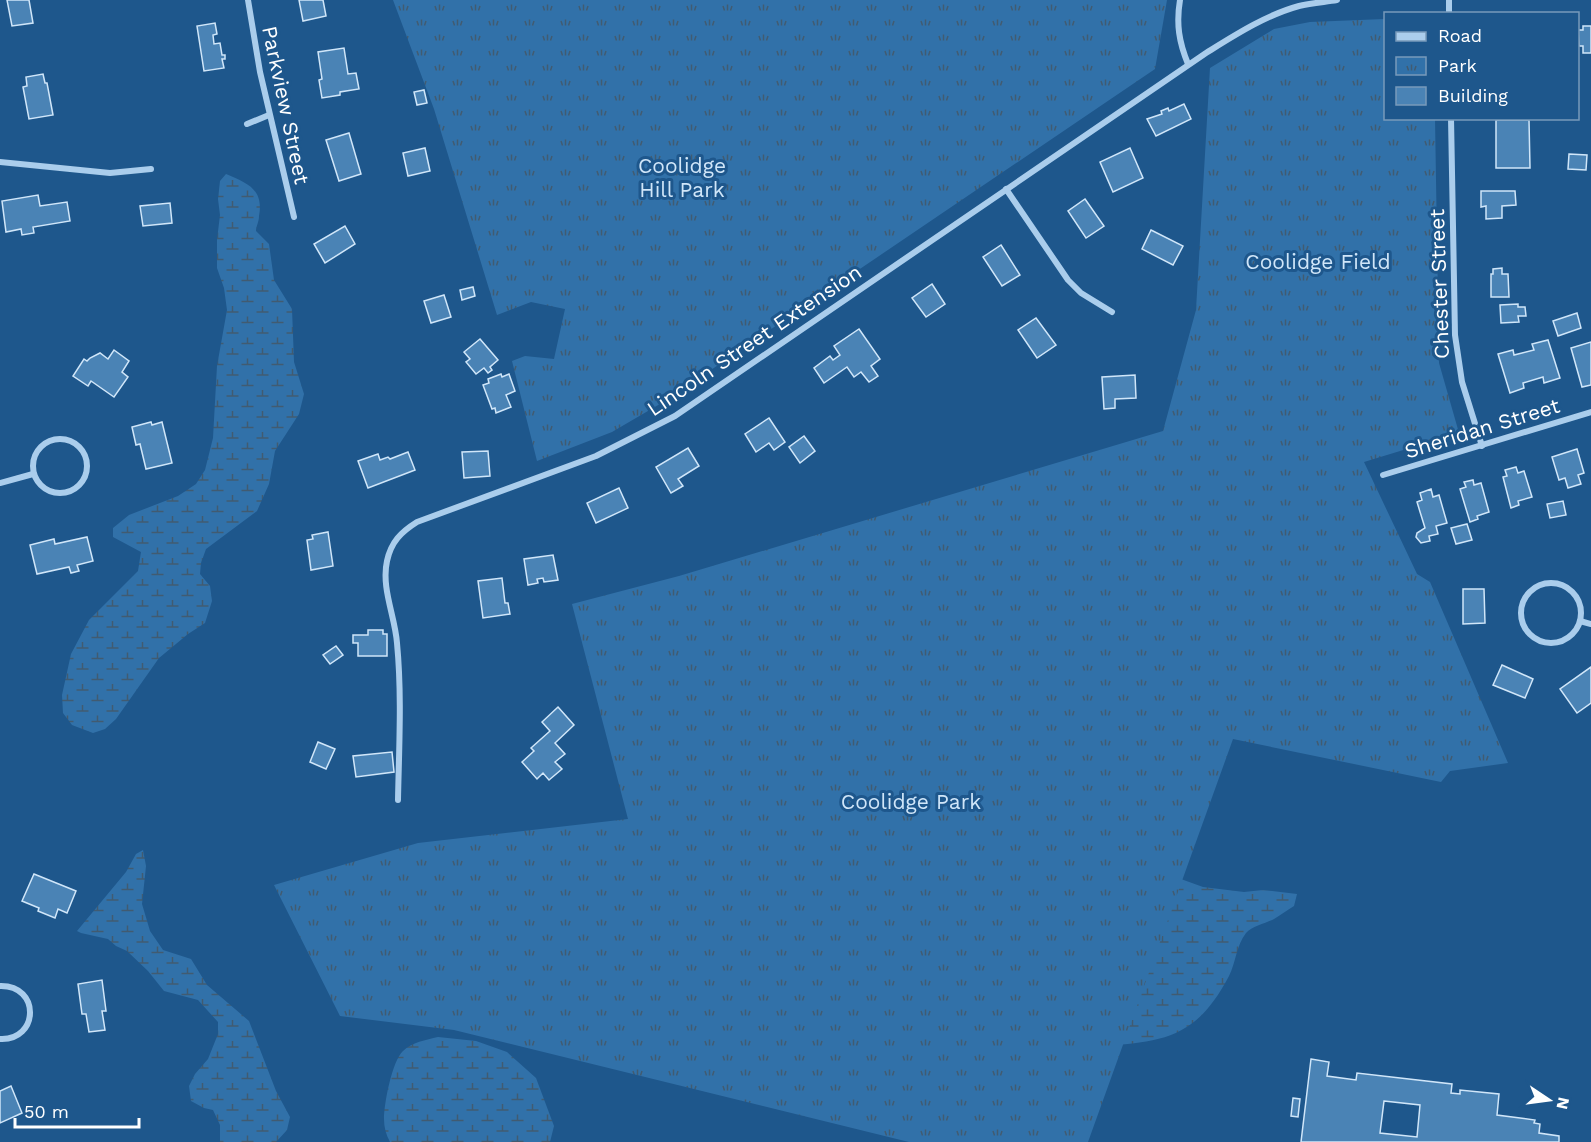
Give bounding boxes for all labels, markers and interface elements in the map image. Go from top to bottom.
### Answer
legend [1384,12,1579,120]
street label: Parkview Street [257,24,315,187]
text: Road [1438,25,1482,46]
text: Park [1438,55,1477,76]
text: Building [1438,85,1508,106]
park label: Coolidge Hill Park [638,153,726,202]
street label: Chester Street [1424,208,1454,359]
park label: Coolidge Field [1245,249,1391,274]
street label: Lincoln Street Extension [642,259,866,421]
street label: Sheridan Street [1401,392,1563,464]
park label: Coolidge Park [841,789,981,814]
north arrow [1519,1070,1579,1130]
scale bar [15,1091,140,1129]
text: N [1553,1095,1574,1111]
text: 50 m [24,1101,69,1122]

